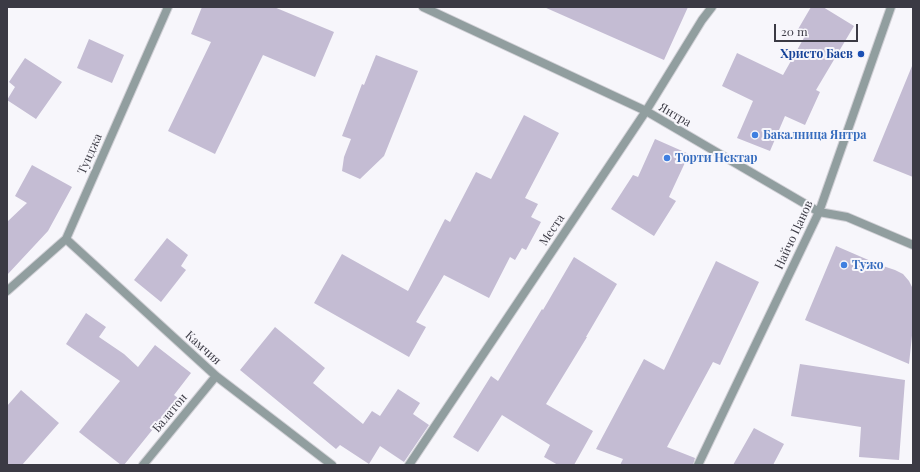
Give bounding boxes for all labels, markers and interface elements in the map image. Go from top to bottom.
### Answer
scale bar [776,16,860,42]
text: 20 m [781,23,808,39]
place label: Христо Баев [780,47,853,61]
marker: Христо Баев [856,49,866,59]
street label: Янтра [656,100,694,130]
place label: Бакалница Янтра [763,128,867,142]
marker: Бакалница Янтра [750,130,760,140]
street label: Тунджа [75,131,105,177]
place label: Торти Нектар [675,151,757,165]
marker: Торти Нектар [662,153,672,163]
street label: Найчо Цанов [772,198,816,272]
street label: Места [536,212,568,248]
place label: Тужо [852,258,883,272]
marker: Тужо [839,260,849,270]
street label: Камчия [182,328,224,368]
street label: Балатон [150,391,190,435]

